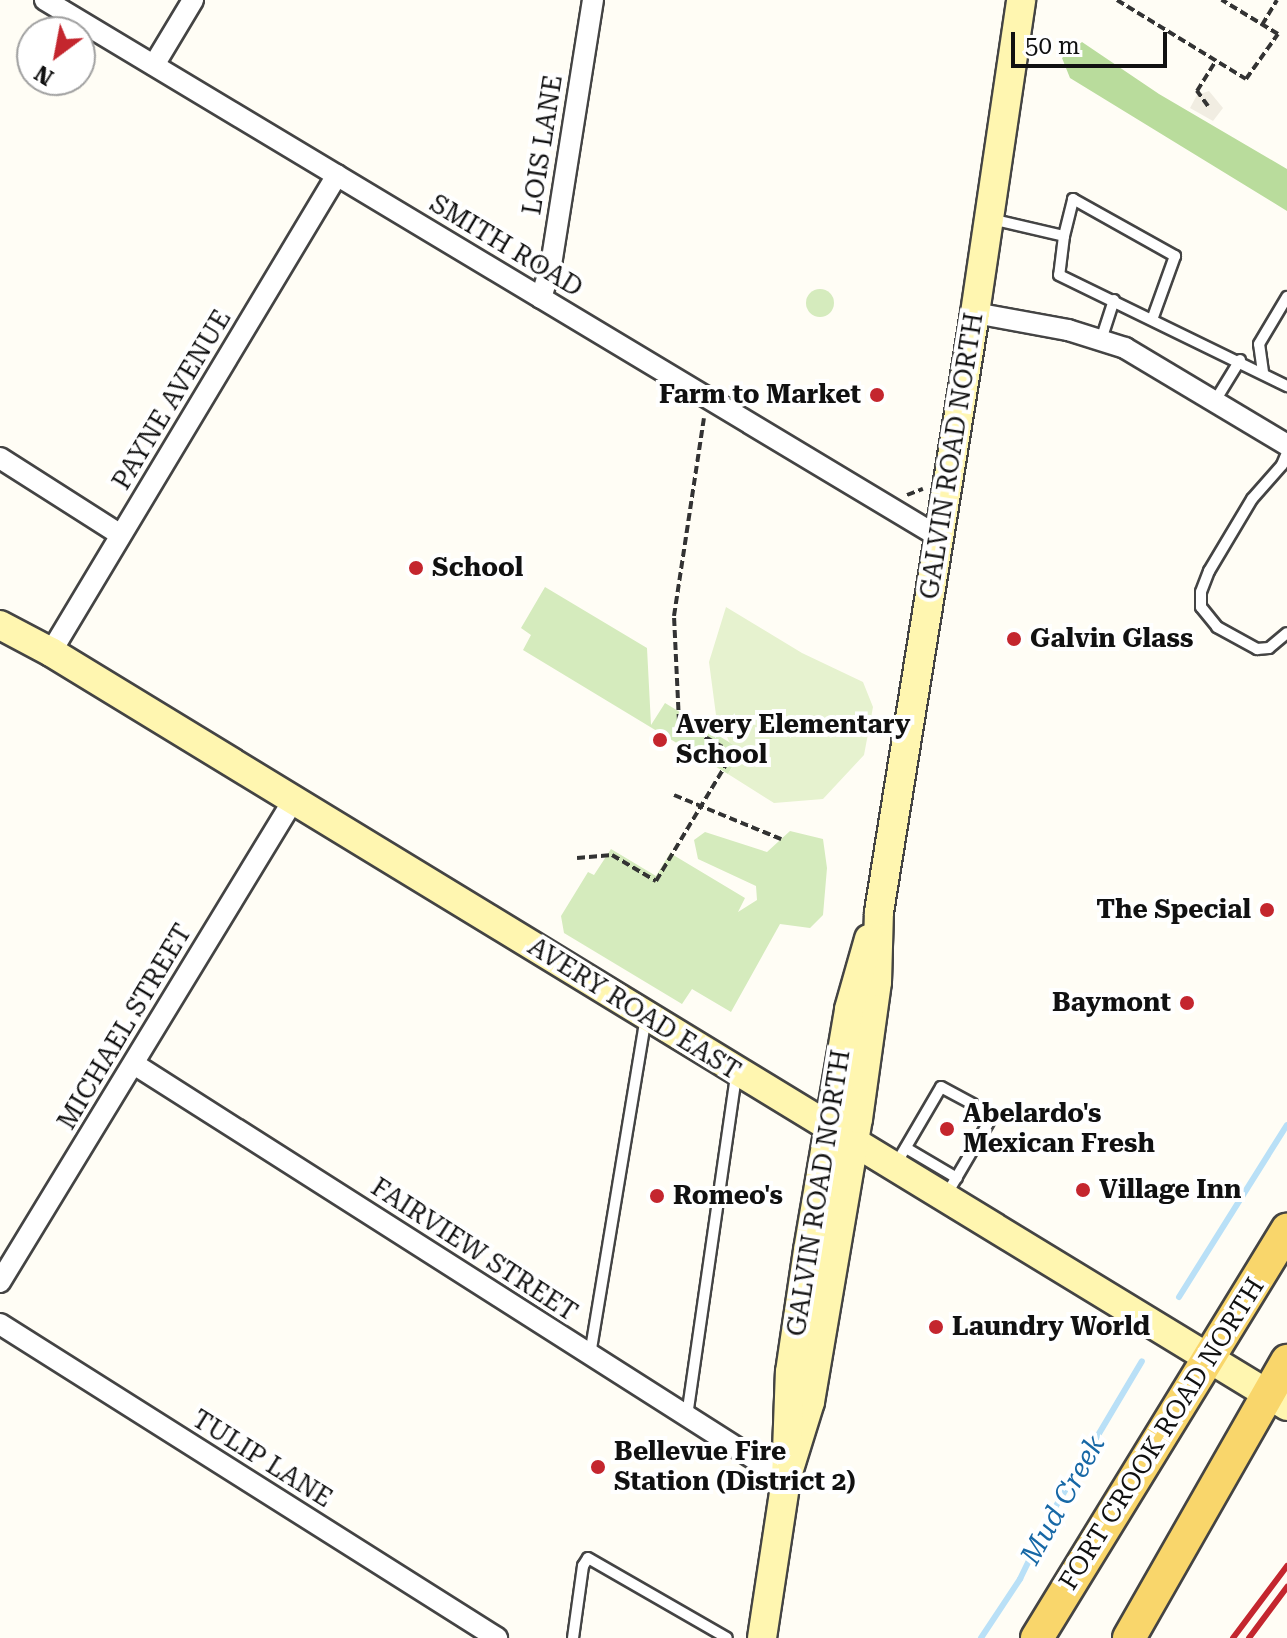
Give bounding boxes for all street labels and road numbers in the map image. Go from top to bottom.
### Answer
street label: LOIS LANE [517,73,569,217]
street label: SMITH ROAD [424,188,588,304]
street label: PAYNE AVENUE [106,305,238,495]
street label: GALVIN ROAD NORTH [914,310,990,602]
street label: MICHAEL STREET [51,919,199,1135]
street label: AVERY ROAD EAST [522,931,746,1087]
street label: GALVIN ROAD NORTH [781,1047,857,1339]
street label: FAIRVIEW STREET [365,1172,583,1328]
street label: FORT CROOK ROAD NORTH [1053,1272,1271,1596]
street label: TULIP LANE [186,1404,338,1514]

